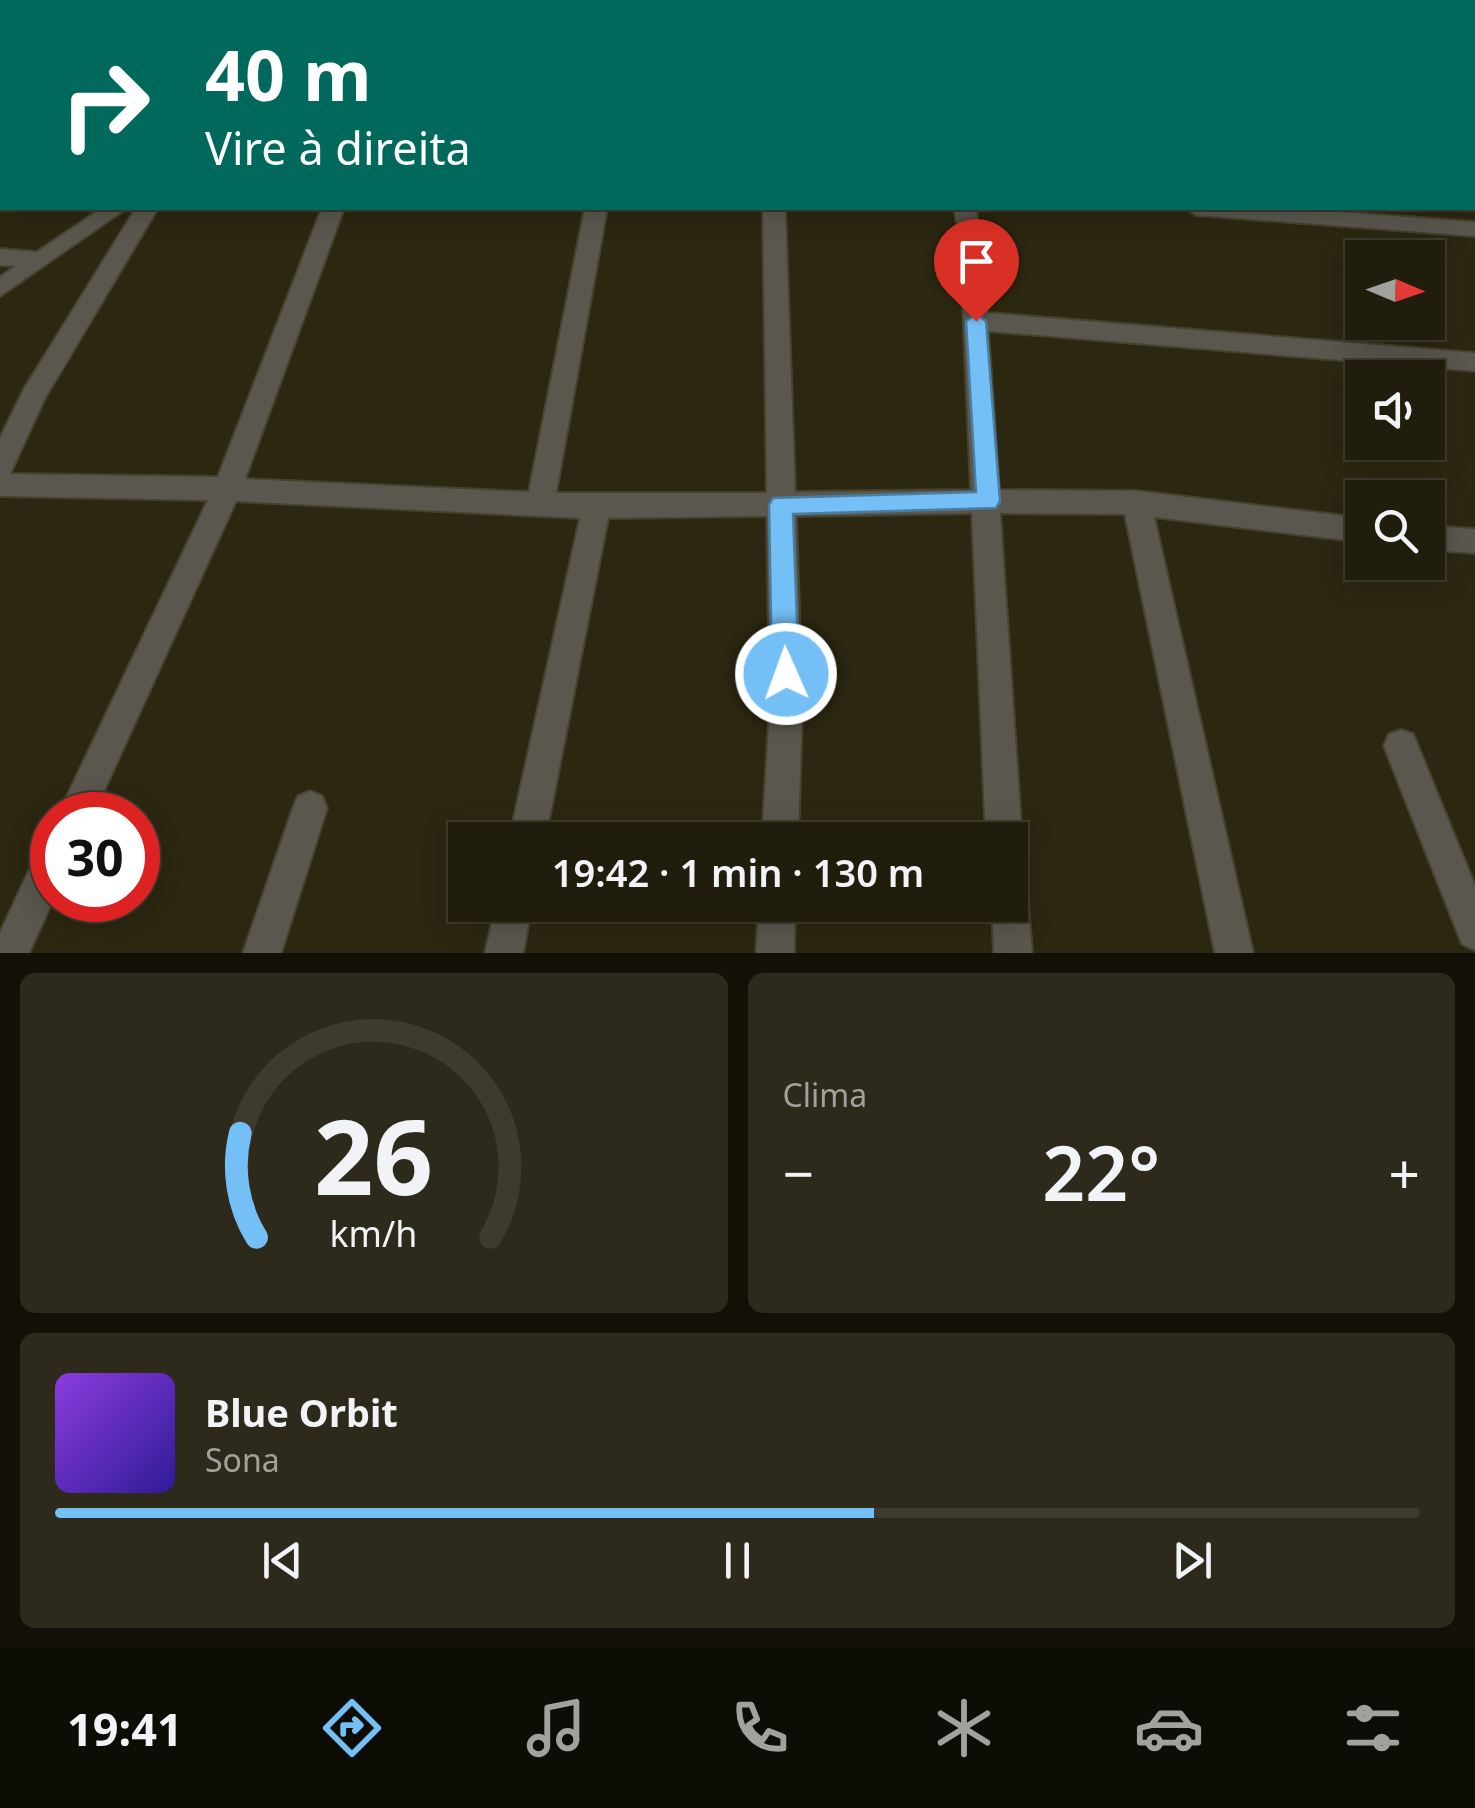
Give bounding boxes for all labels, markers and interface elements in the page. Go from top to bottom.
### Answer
text: 40 m [205,26,372,122]
icon: right [40,40,170,170]
text: Vire à direita [205,117,471,178]
pin [934,219,1019,322]
icon: arrive [949,234,1004,289]
north arrow [1345,240,1445,340]
map controls [1345,240,1445,580]
button: sound [1345,360,1445,460]
button: search [1345,480,1445,580]
position arrow [734,622,838,726]
speed limit sign: 30 [30,792,160,922]
text: 19:42 · 1 min · 130 m [552,846,924,898]
text: Clima [783,1073,867,1116]
text: 26 [314,1084,433,1225]
text: 22° [1042,1121,1160,1223]
text: − [783,1135,814,1210]
text: + [1389,1135,1420,1210]
text: km/h [330,1209,418,1257]
text: Blue Orbit [205,1386,398,1438]
text: Sona [205,1438,280,1481]
icon: previous [255,1533,310,1588]
icon: pause [710,1533,765,1588]
icon: next [1165,1533,1220,1588]
icon: directions [317,1693,387,1763]
icon: music [521,1693,591,1763]
icon: phone [725,1693,795,1763]
icon: climate [929,1693,999,1763]
icon: car [1134,1693,1204,1763]
icon: filters [1338,1693,1408,1763]
text: 19:41 [67,1698,183,1759]

